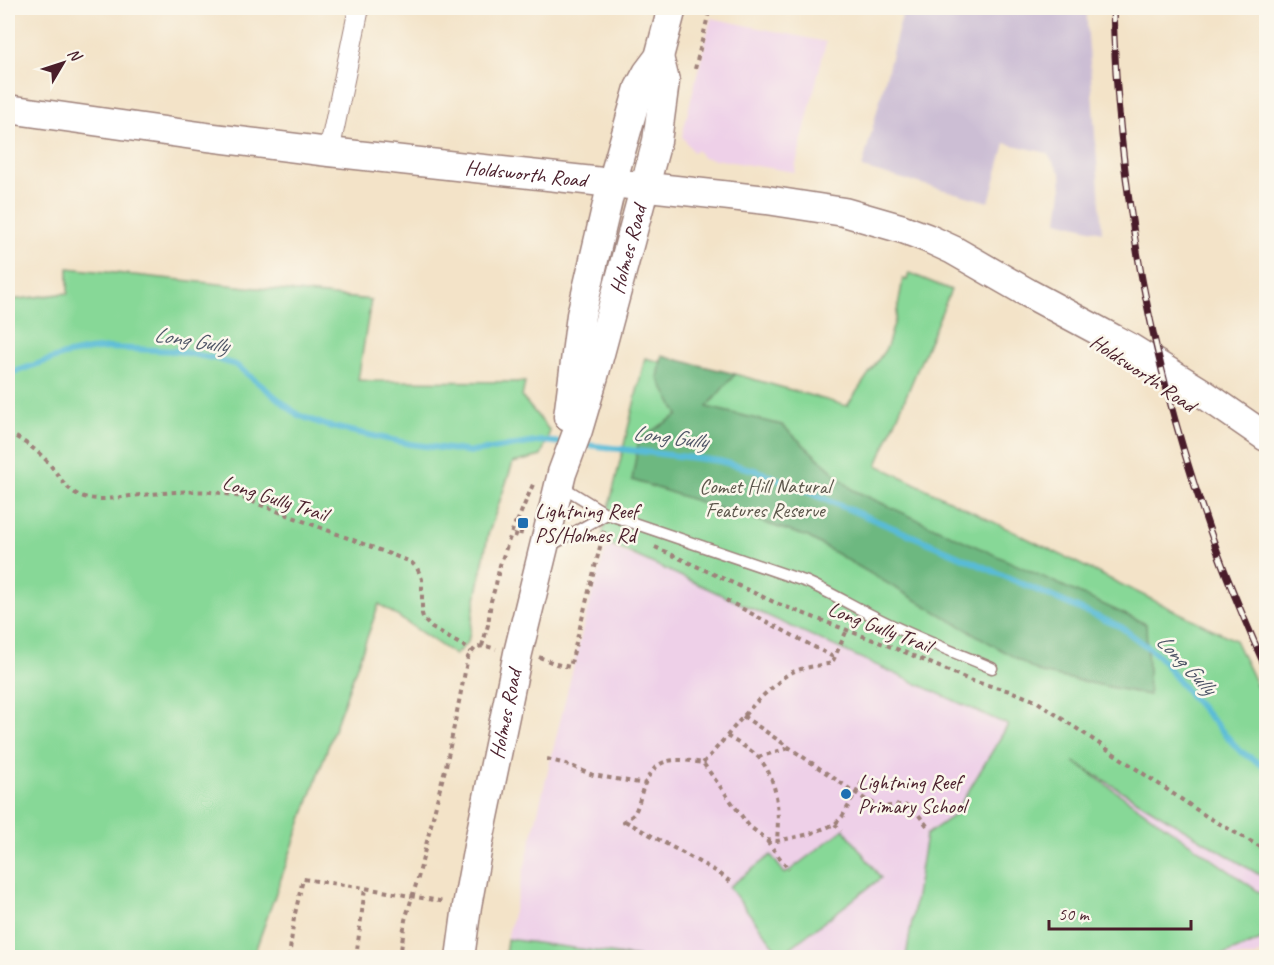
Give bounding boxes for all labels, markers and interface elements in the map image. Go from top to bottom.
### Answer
north arrow [33,33,93,93]
text: N [63,44,87,67]
street label: Holdsworth Road [464,154,592,194]
street label: Holmes Road [604,199,653,297]
water label: Long Gully [152,320,233,360]
street label: Holdsworth Road [1085,328,1204,420]
water label: Long Gully [631,419,712,456]
street label: Long Gully Trail [219,469,334,528]
park label: Comet Hill Natural Features Reserve [699,473,834,523]
place label: Lightning Reef PS/Holmes Rd [535,498,643,548]
marker: Lightning Reef PS/Holmes Rd [516,516,530,530]
street label: Long Gully Trail [825,595,939,660]
water label: Long Gully [1150,628,1224,703]
street label: Holmes Road [483,664,528,761]
place label: Lightning Reef Primary School [858,769,969,819]
marker: Lightning Reef Primary School [839,787,853,801]
scale bar [1049,893,1192,931]
text: 50 m [1058,903,1091,925]

